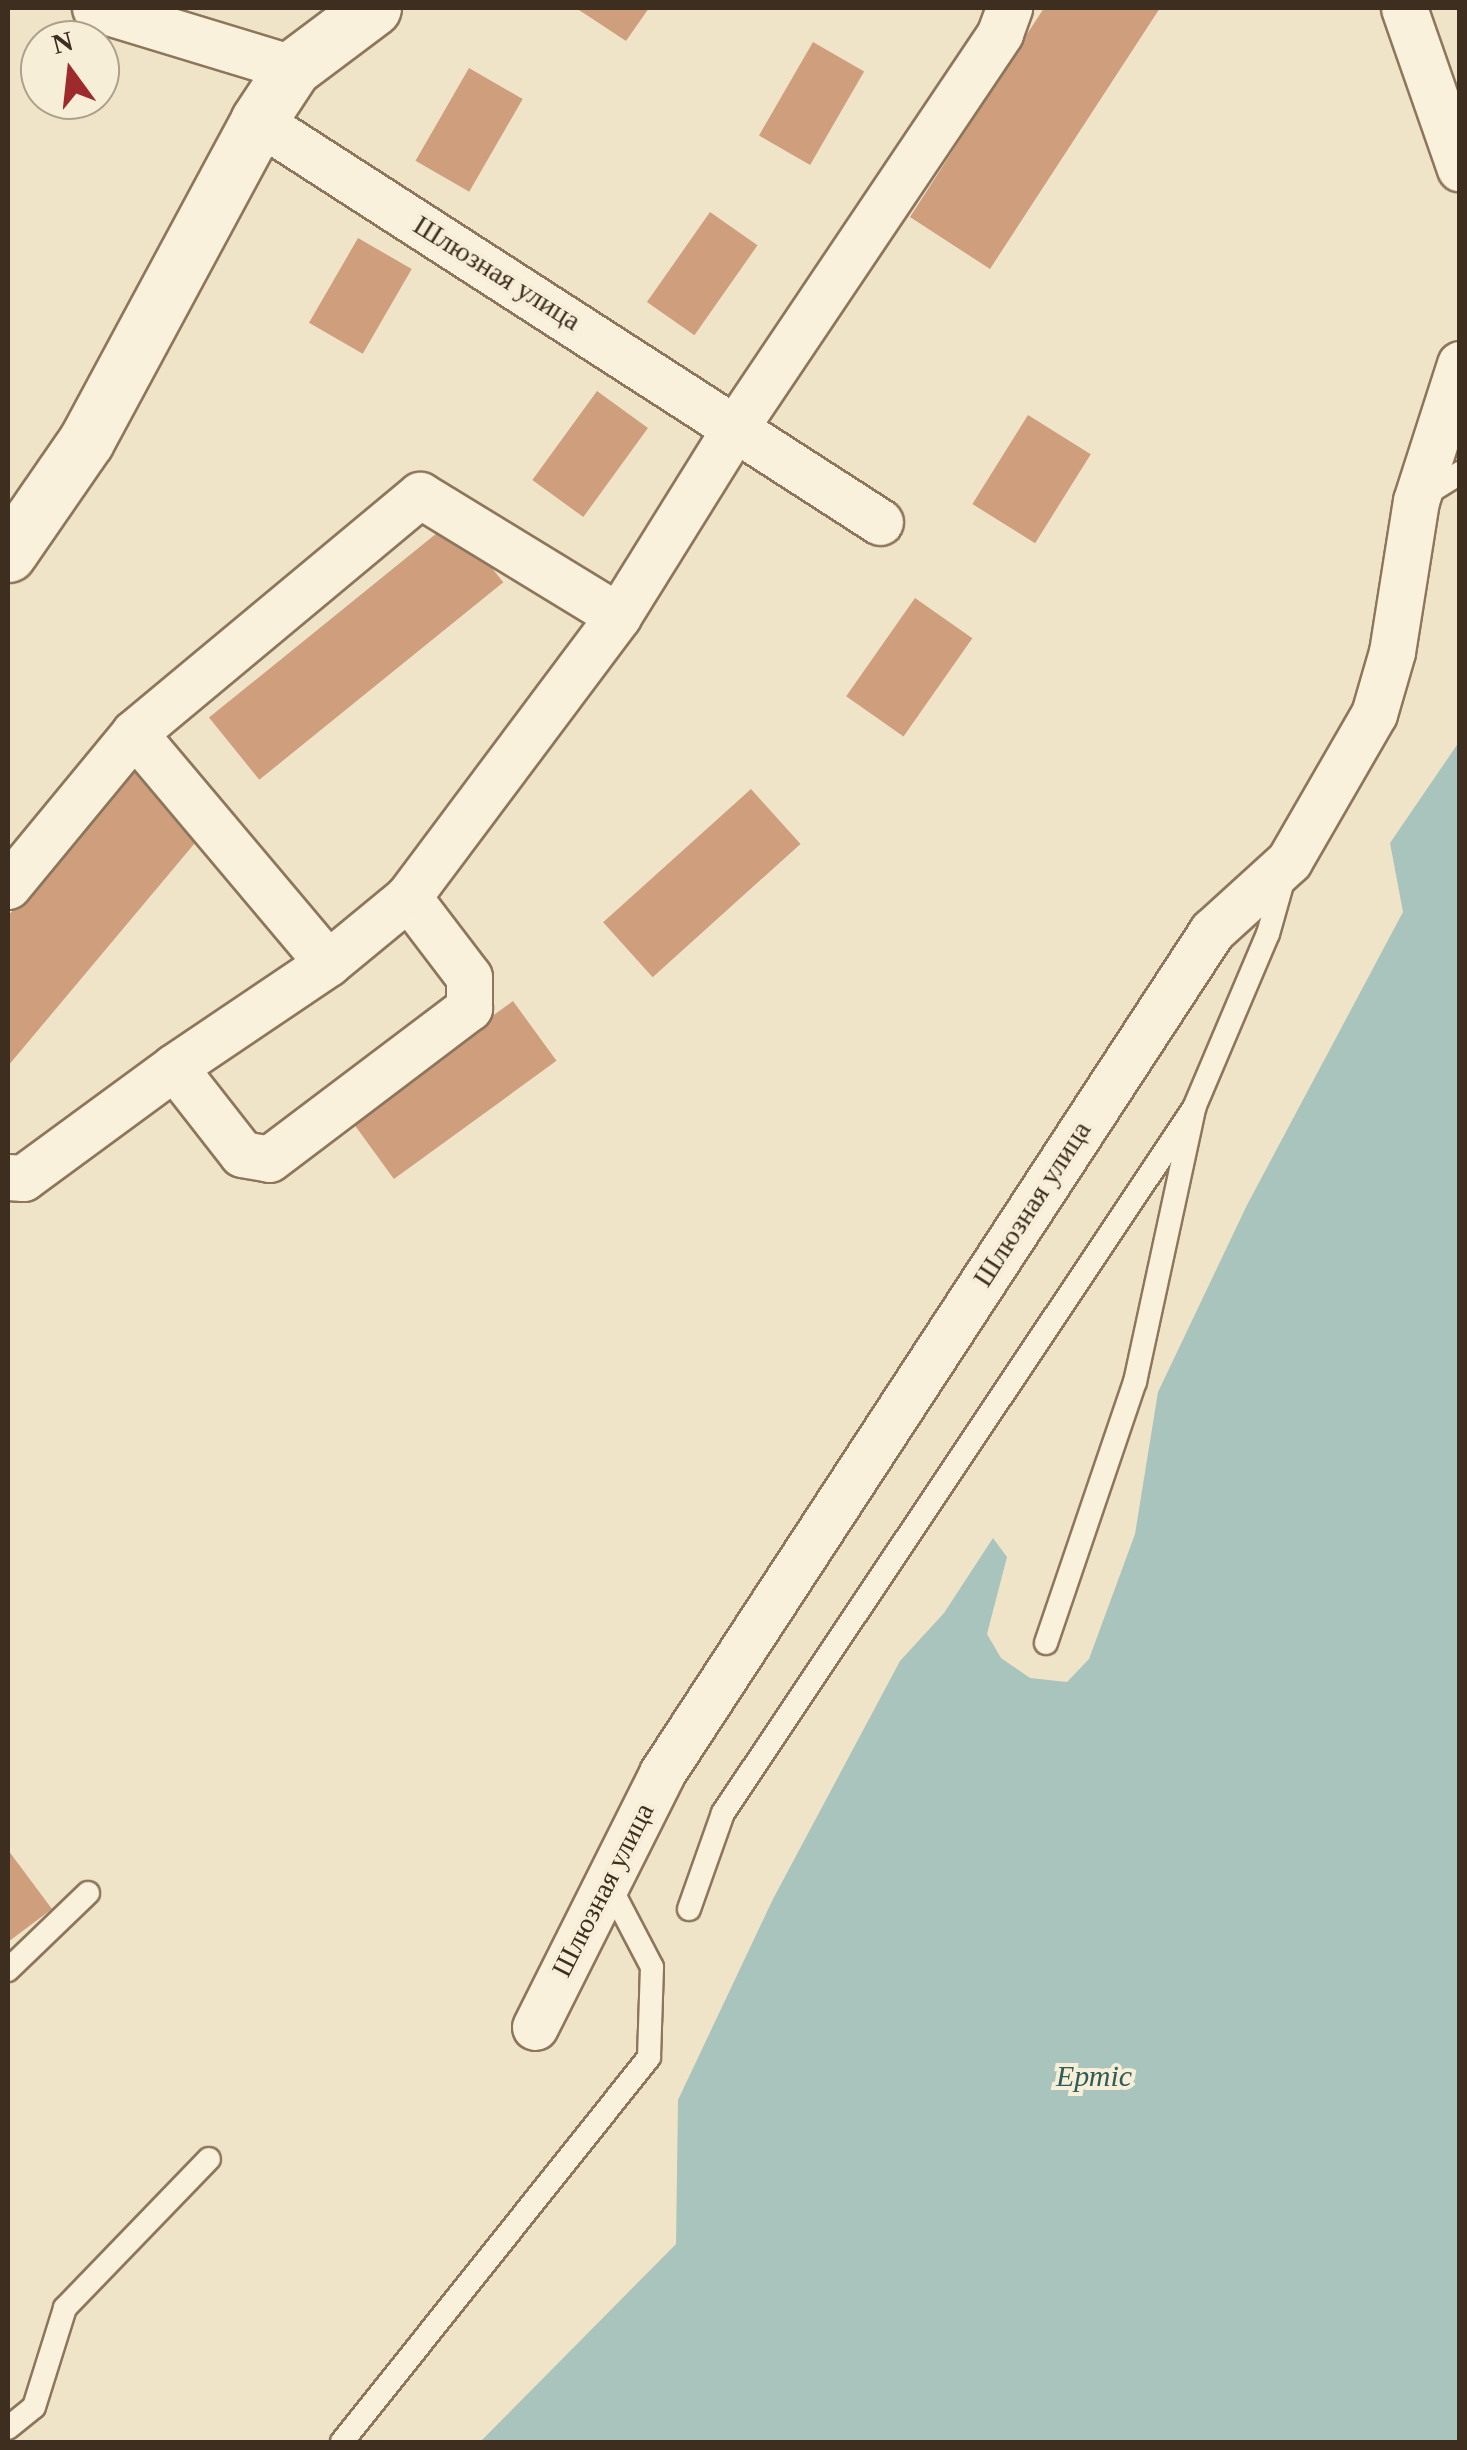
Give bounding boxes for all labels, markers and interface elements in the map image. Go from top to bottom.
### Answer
north arrow [20,20,120,120]
text: N [49,25,76,60]
street label: Шлюзная улица [407,208,587,338]
street label: Шлюзная улица [966,1115,1098,1293]
street label: Шлюзная улица [545,1797,661,1983]
water label: Ертіс [1056,2058,1132,2094]

